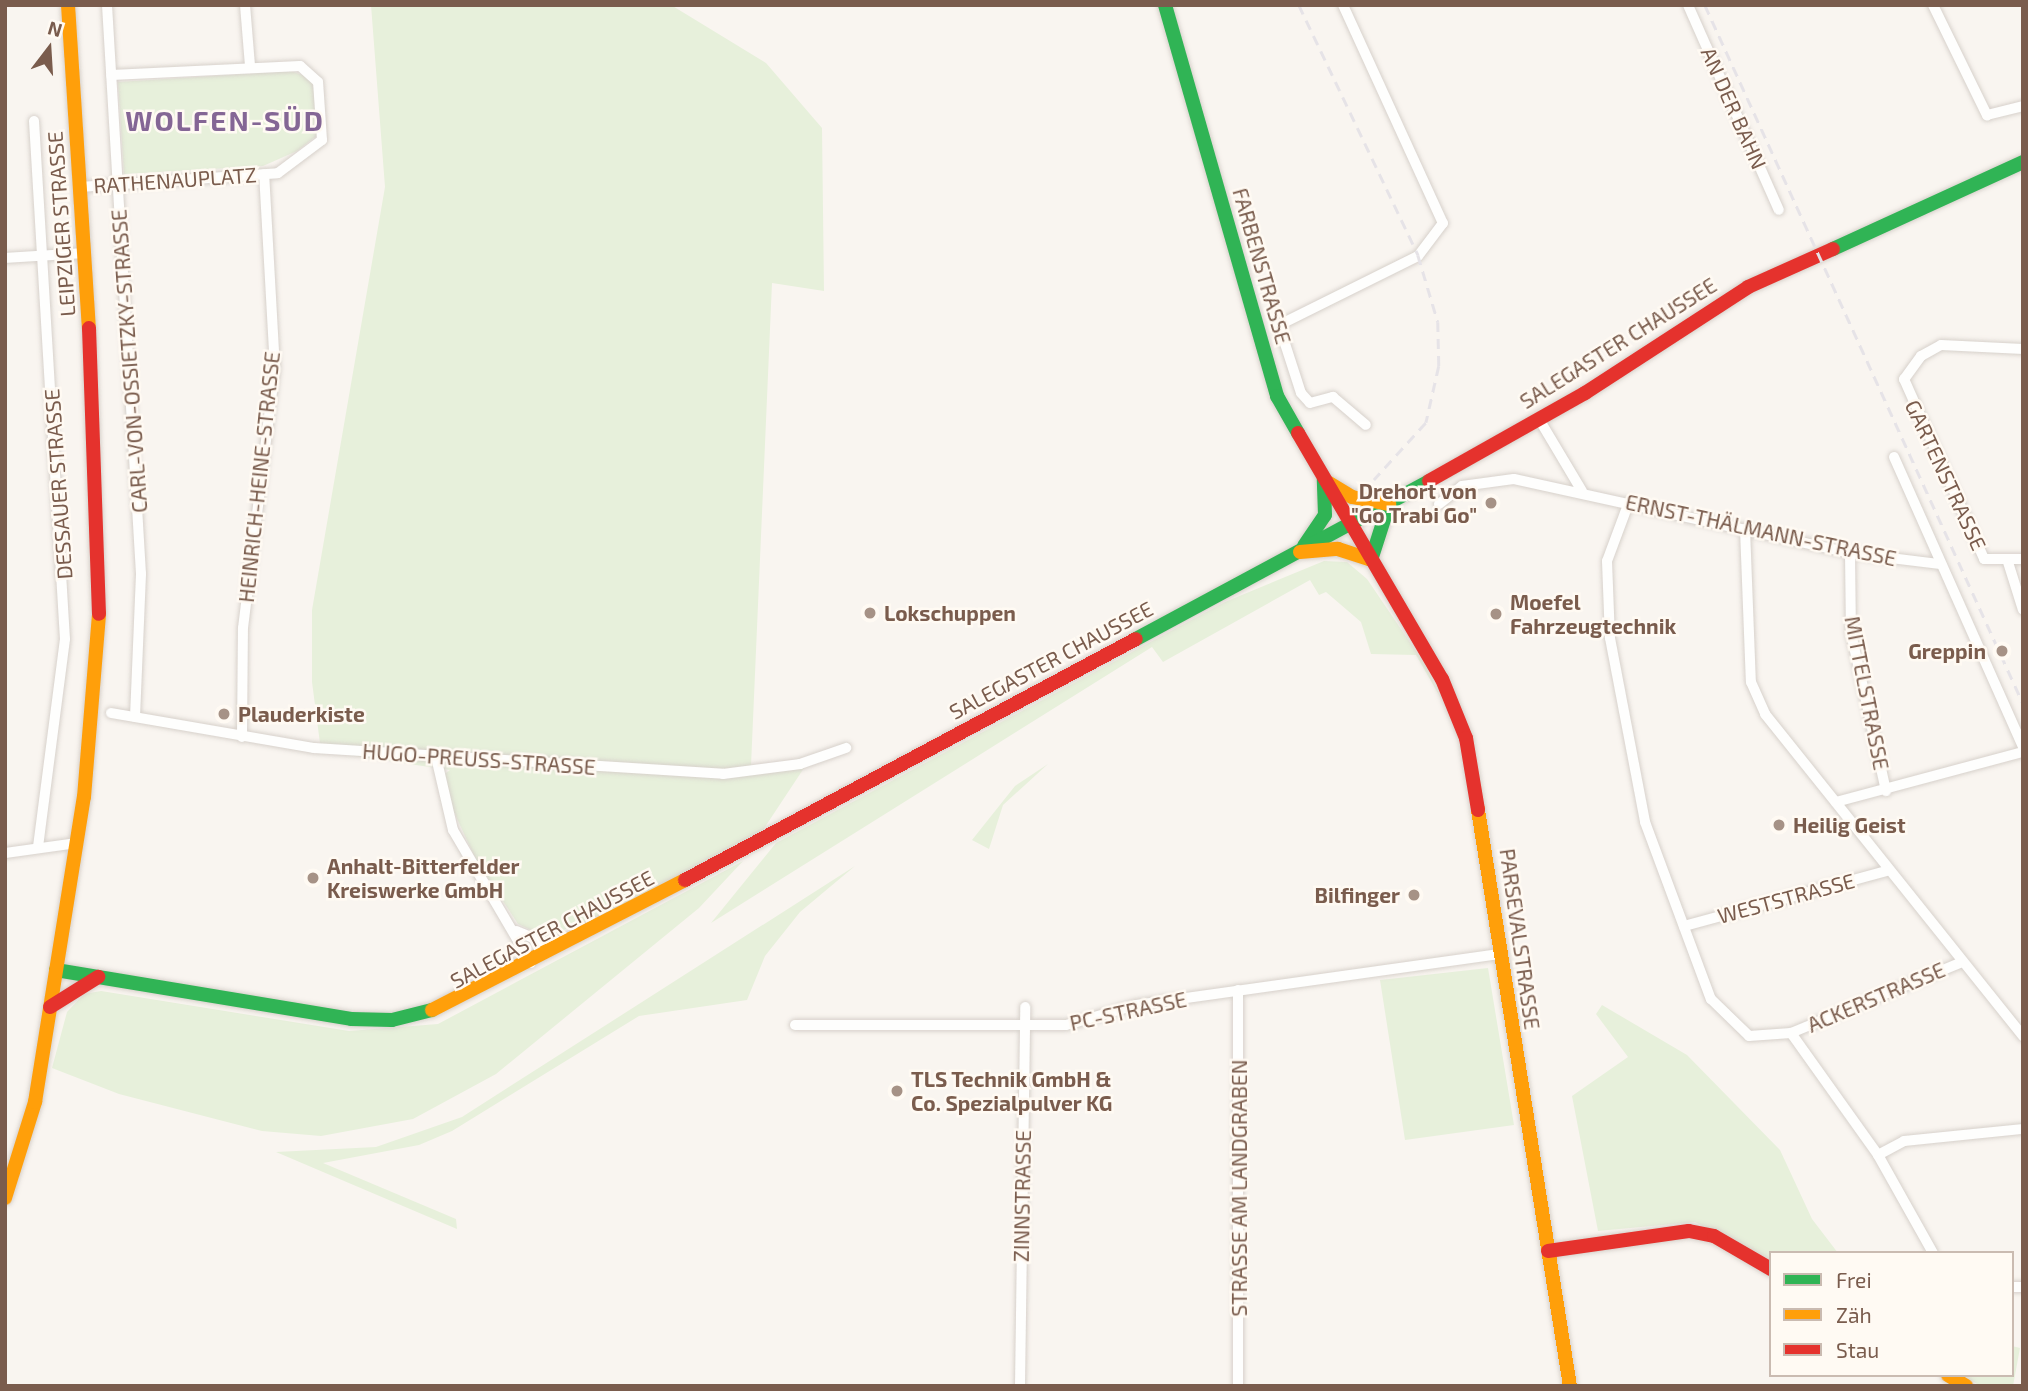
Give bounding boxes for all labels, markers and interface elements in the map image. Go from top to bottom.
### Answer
north arrow [14,14,84,84]
text: N [45,15,65,41]
street label: AN DER BAHN [1696,43,1772,173]
district label: WOLFEN-SÜD [126,103,324,137]
street label: LEIPZIGER STRASSE [42,130,80,318]
street label: RATHENAUPLATZ [92,162,258,198]
street label: FARBENSTRASSE [1228,185,1296,347]
street label: CARL-VON-OSSIETZKY-STRASSE [106,208,152,514]
street label: SALEGASTER CHAUSSEE [1515,272,1721,414]
street label: HEINRICH-HEINE-STRASSE [233,350,285,604]
street label: DESSAUER STRASSE [39,388,77,580]
street label: GARTENSTRASSE [1900,396,1992,554]
place label: Drehort von "Go Trabi Go" [1350,478,1477,528]
street label: ERNST-THÄLMANN-STRASSE [1623,489,1899,571]
marker: Drehort von "Go Trabi Go" [1483,495,1499,511]
place label: Moefel Fahrzeugtechnik [1510,589,1676,639]
street label: SALEGASTER CHAUSSEE [945,596,1157,724]
place label: Lokschuppen [884,600,1016,626]
marker: Lokschuppen [862,605,878,621]
marker: Moefel Fahrzeugtechnik [1488,606,1504,622]
street label: MITTELSTRASSE [1840,614,1894,772]
place label: Greppin [1908,638,1986,664]
marker: Greppin [1992,641,2012,661]
place label: Plauderkiste [238,701,365,727]
marker: Plauderkiste [216,706,232,722]
street label: HUGO-PREUSS-STRASSE [361,738,597,780]
place label: Heilig Geist [1793,812,1906,838]
marker: Heilig Geist [1771,817,1787,833]
street label: PARSEVALSTRASSE [1495,847,1545,1031]
place label: Anhalt-Bitterfelder Kreiswerke GmbH [327,853,520,903]
street label: SALEGASTER CHAUSSEE [446,865,658,993]
street label: WESTSTRASSE [1715,868,1857,928]
marker: Anhalt-Bitterfelder Kreiswerke GmbH [305,870,321,886]
place label: Bilfinger [1315,882,1400,908]
marker: Bilfinger [1406,887,1422,903]
street label: ACKERSTRASSE [1803,957,1949,1037]
street label: PC-STRASSE [1067,986,1189,1036]
street label: STRASSE AM LANDGRABEN [1226,1059,1252,1317]
place label: TLS Technik GmbH & Co. Spezialpulver KG [911,1066,1113,1116]
marker: TLS Technik GmbH & Co. Spezialpulver KG [889,1083,905,1099]
street label: ZINNSTRASSE [1008,1130,1036,1262]
legend [1769,1251,2014,1377]
text: Frei [1836,1267,1872,1292]
text: Zäh [1836,1302,1872,1327]
text: Stau [1836,1337,1879,1362]

